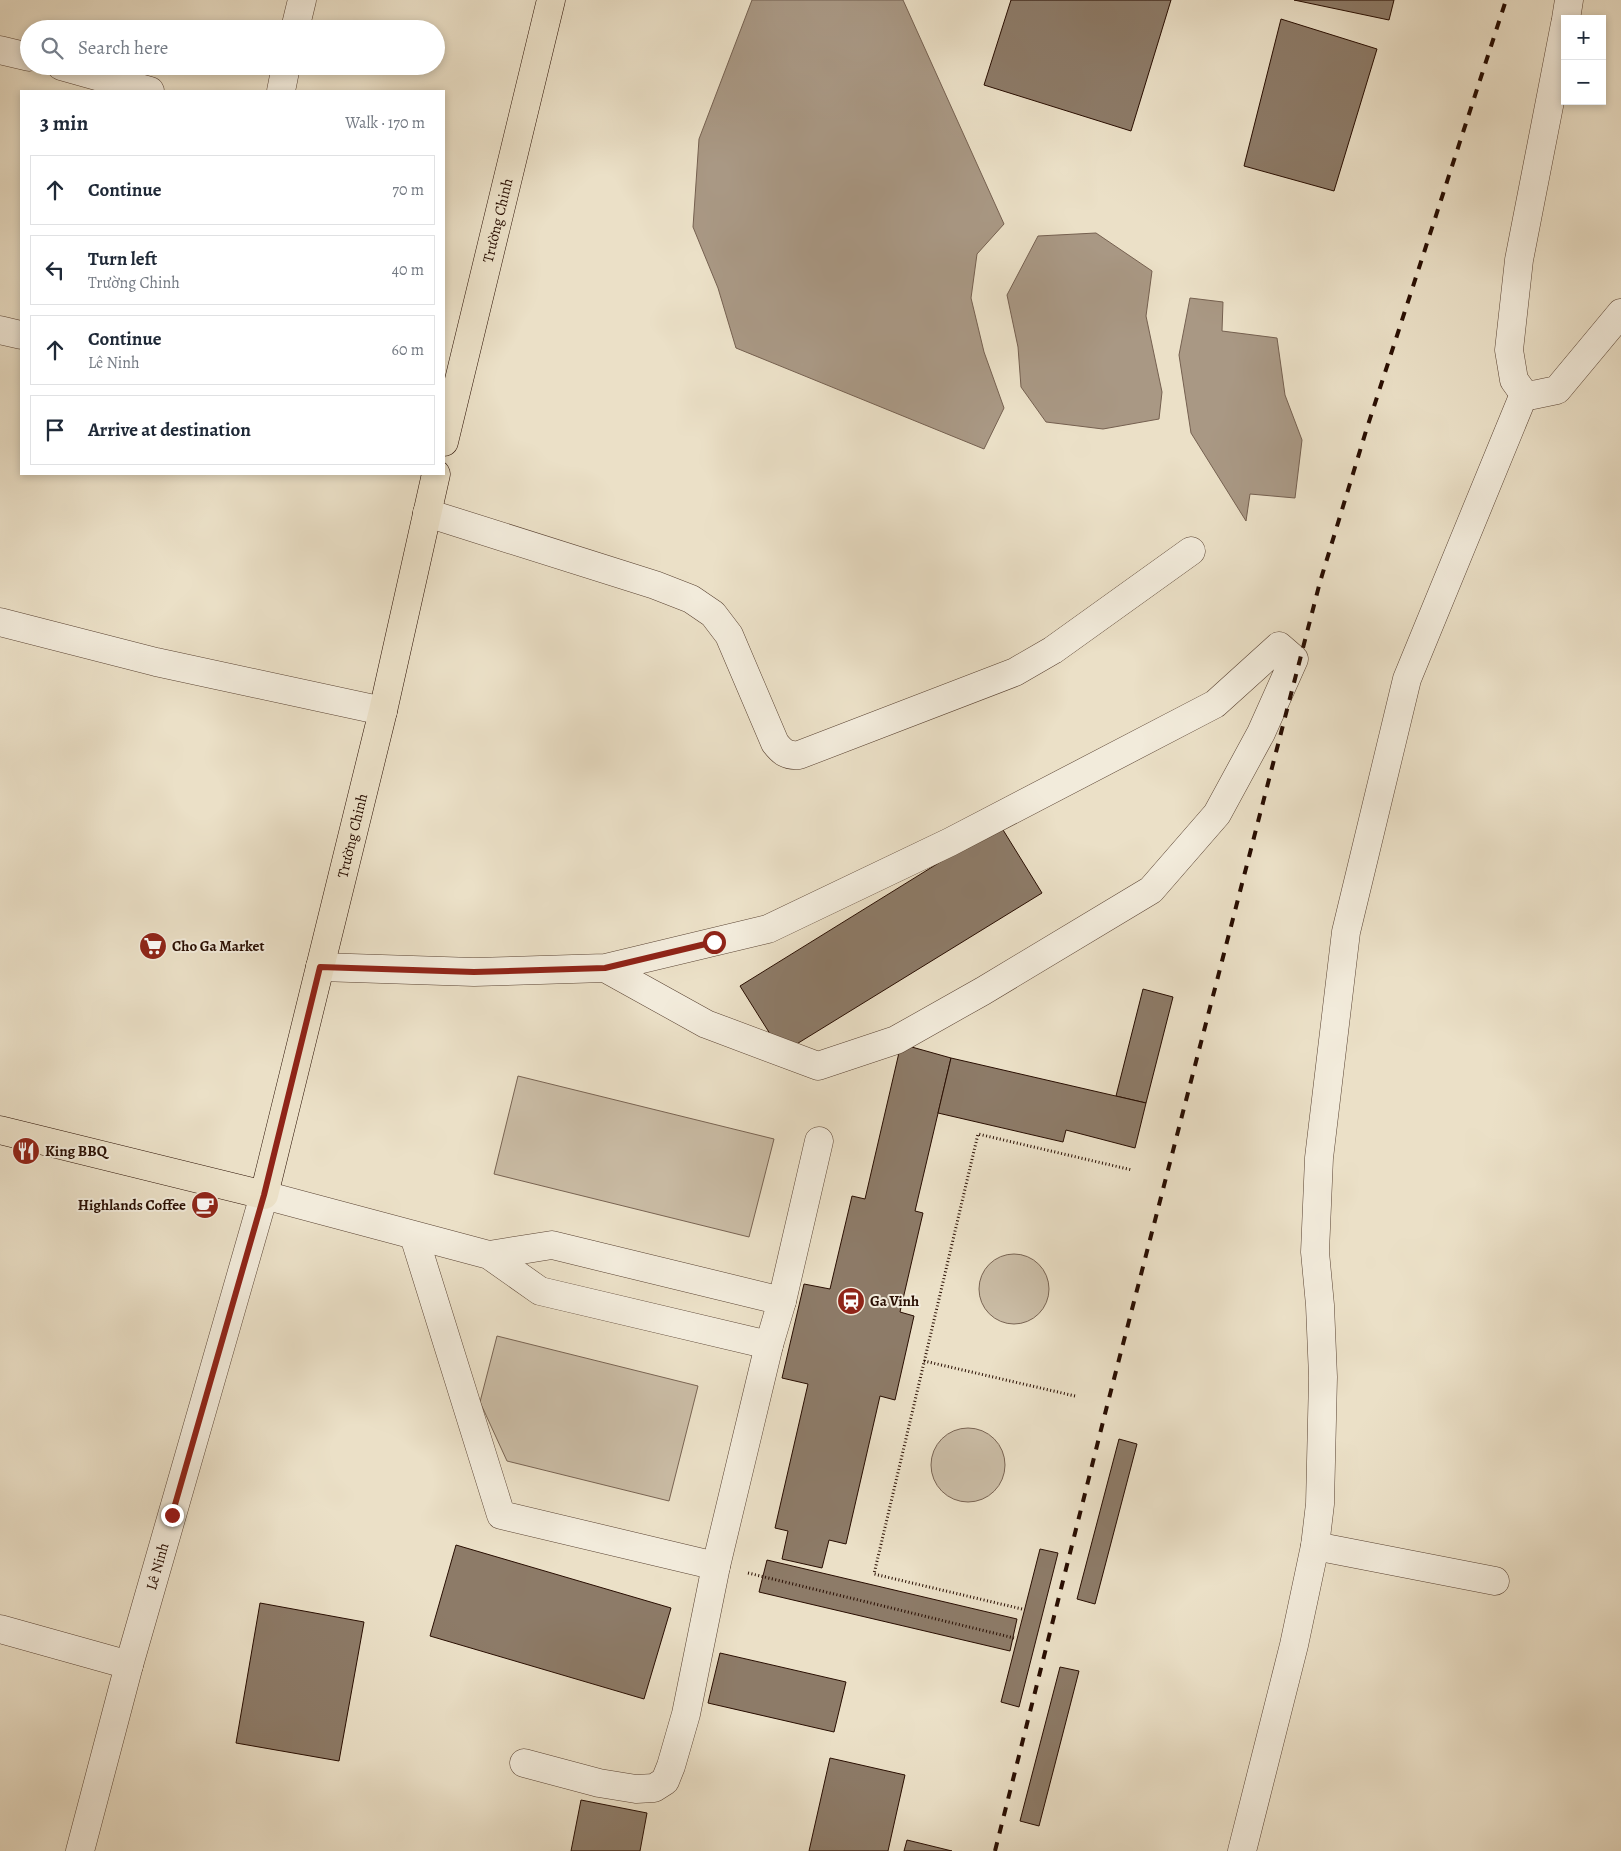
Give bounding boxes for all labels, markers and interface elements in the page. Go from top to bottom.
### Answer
map controls [1561,15,1606,105]
button: + [1561,15,1606,60]
search box [20,20,445,75]
icon: search [38,34,66,62]
text: Search here [78,35,168,61]
button: − [1561,60,1606,105]
text: 3 min [40,109,88,137]
text: Walk · 170 m [345,112,425,134]
icon: ahead [41,176,69,204]
street label: Trường Chinh [478,176,518,265]
text: Continue [88,177,162,203]
text: 70 m [392,179,424,201]
text: Turn left [88,246,157,272]
icon: left [41,256,69,284]
text: 40 m [392,259,424,281]
text: Trường Chinh [88,272,180,294]
text: Continue [88,326,162,352]
icon: ahead [41,336,69,364]
text: 60 m [392,339,424,361]
text: Lê Ninh [88,352,140,374]
icon: arrive [41,416,69,444]
text: Arrive at destination [88,417,251,443]
street label: Trường Chinh [332,791,372,880]
supermarket icon: Cho Ga Market [138,931,168,961]
route start [703,931,726,954]
place label: Cho Ga Market [172,936,264,956]
restaurant icon: King BBQ [11,1136,41,1166]
place label: King BBQ [45,1141,110,1161]
cafe icon: Highlands Coffee [190,1190,220,1220]
place label: Highlands Coffee [78,1195,186,1215]
station icon: Ga Vinh [836,1286,866,1316]
place label: Ga Vinh [870,1291,919,1311]
route end [161,1504,184,1527]
street label: Lê Ninh [141,1540,174,1592]

